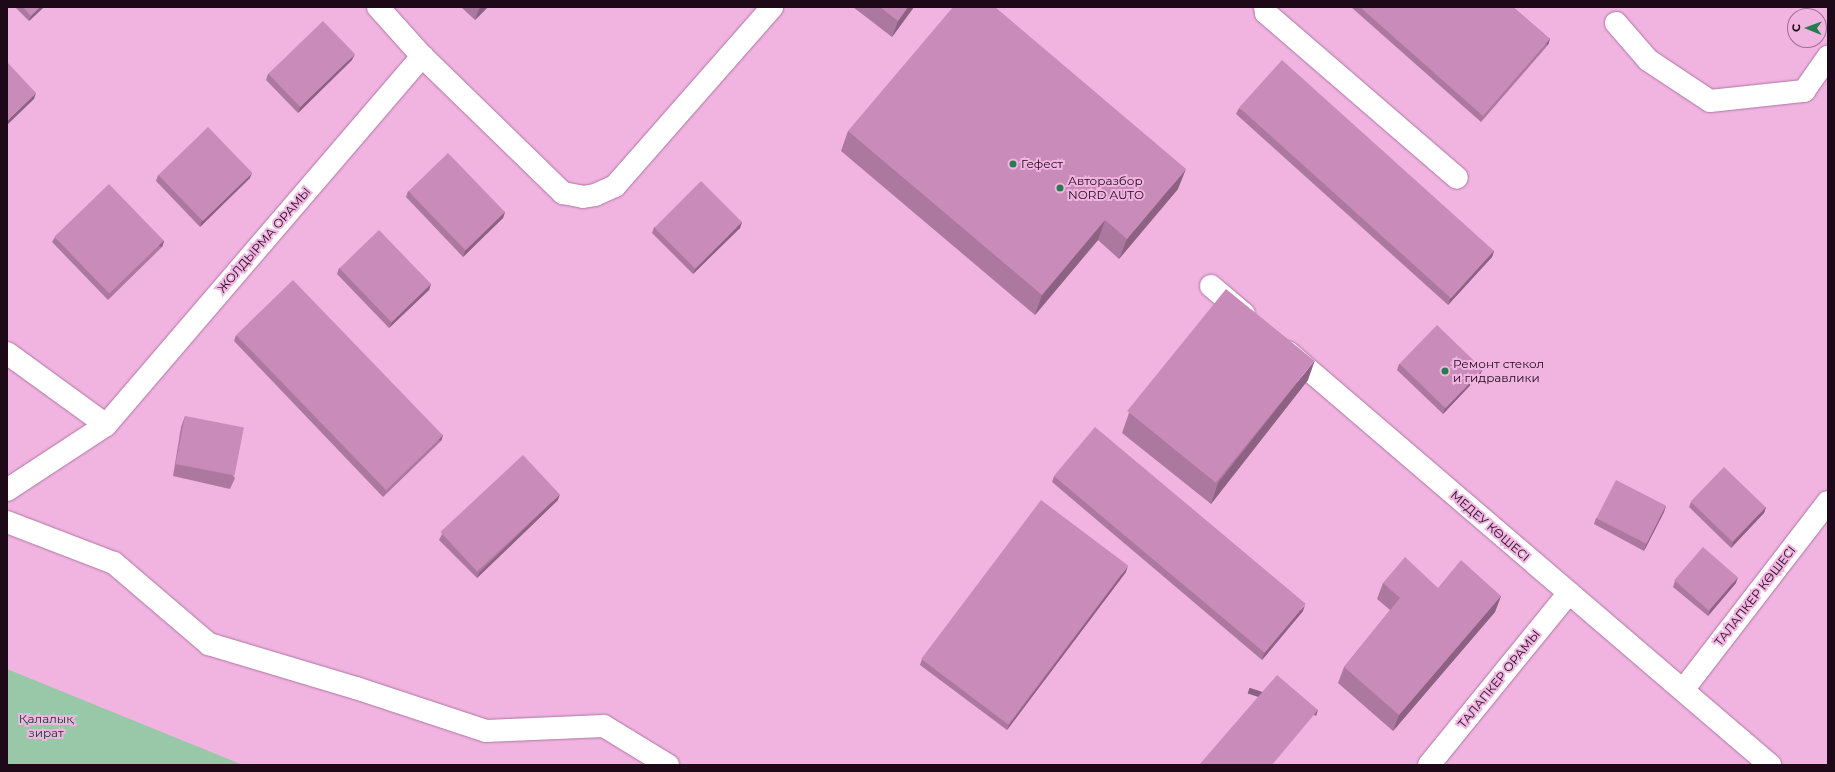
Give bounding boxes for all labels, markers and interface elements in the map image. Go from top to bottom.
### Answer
north arrow [1787,8,1827,48]
text: С [1789,24,1803,32]
place label: Гефест [1021,157,1063,171]
marker: Гефест [1008,159,1018,169]
place label: Авторазбор NORD AUTO [1068,174,1144,202]
marker: Авторазбор NORD AUTO [1055,183,1065,193]
street label: ЖОЛДЫРМА ОРАМЫ [214,184,314,296]
place label: Ремонт стекол и гидравлики [1453,357,1544,385]
marker: Ремонт стекол и гидравлики [1440,366,1450,376]
street label: МЕДЕУ КӨШЕСІ [1448,488,1532,564]
street label: ТАЛАПКЕР КӨШЕСІ [1711,543,1799,649]
street label: ТАЛАПКЕР ОРАМЫ [1455,627,1543,731]
park label: Қалалық зират [19,712,73,740]

